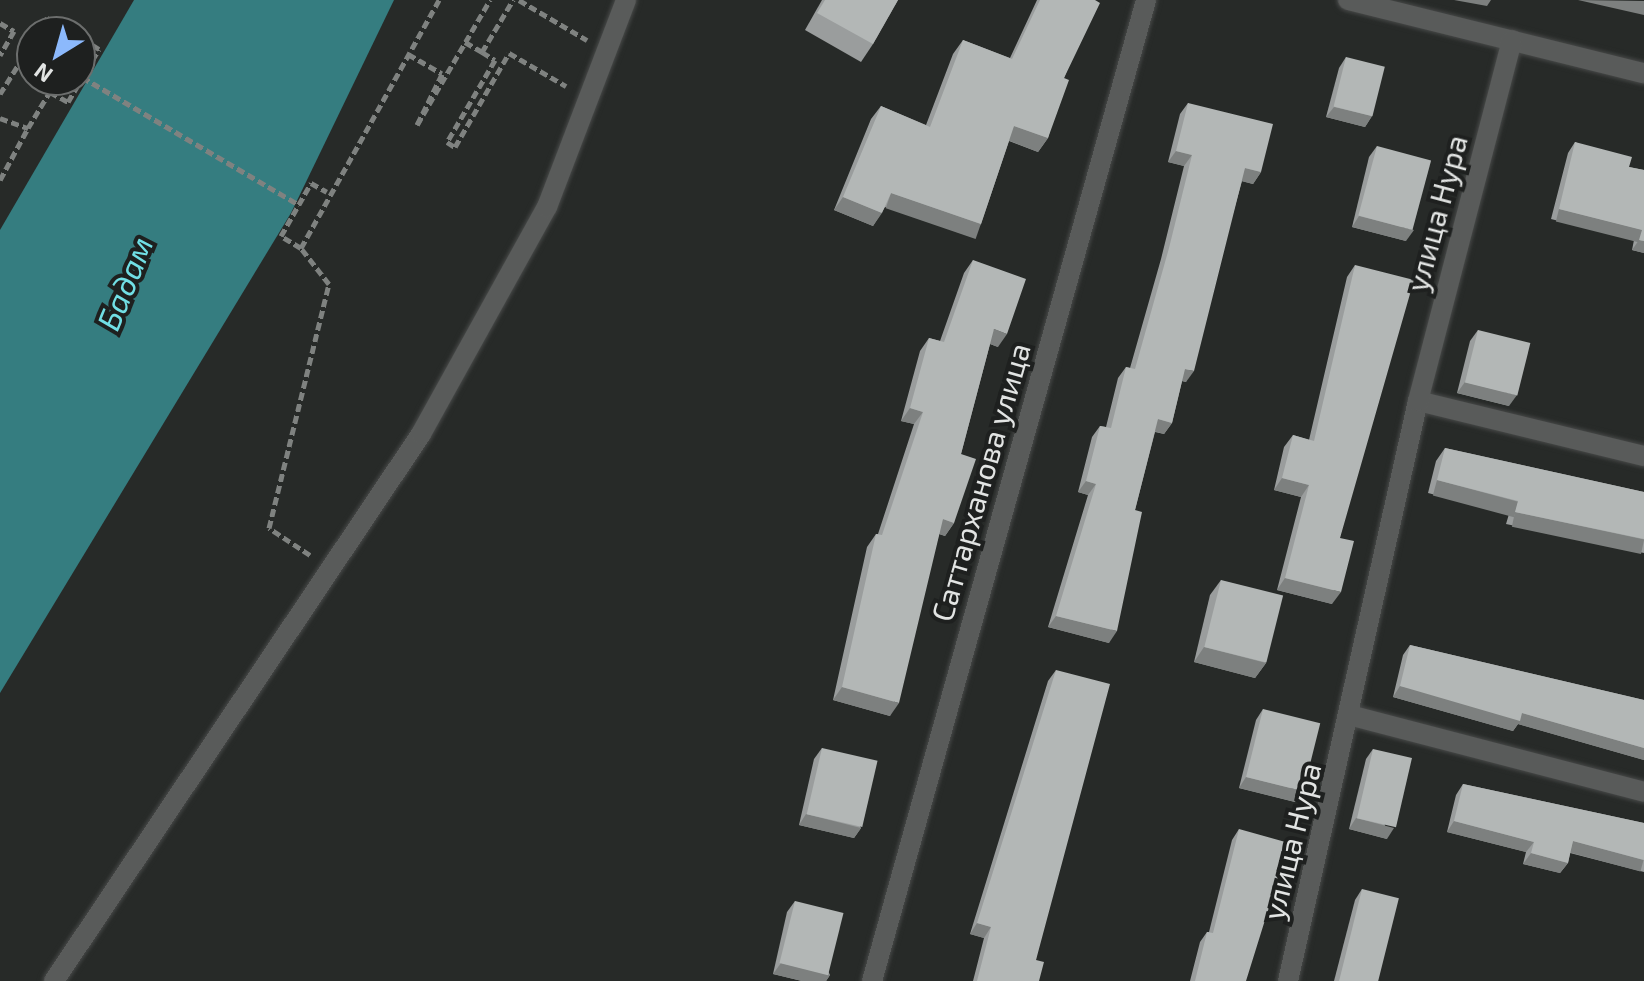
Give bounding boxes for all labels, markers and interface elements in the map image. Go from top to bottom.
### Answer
north arrow [16,16,96,96]
text: N [29,58,57,89]
street label: улица Нура [1398,131,1474,295]
water label: Бадам [88,230,160,336]
street label: Саттарханова улица [923,339,1037,625]
street label: улица Нура [1254,759,1328,923]

